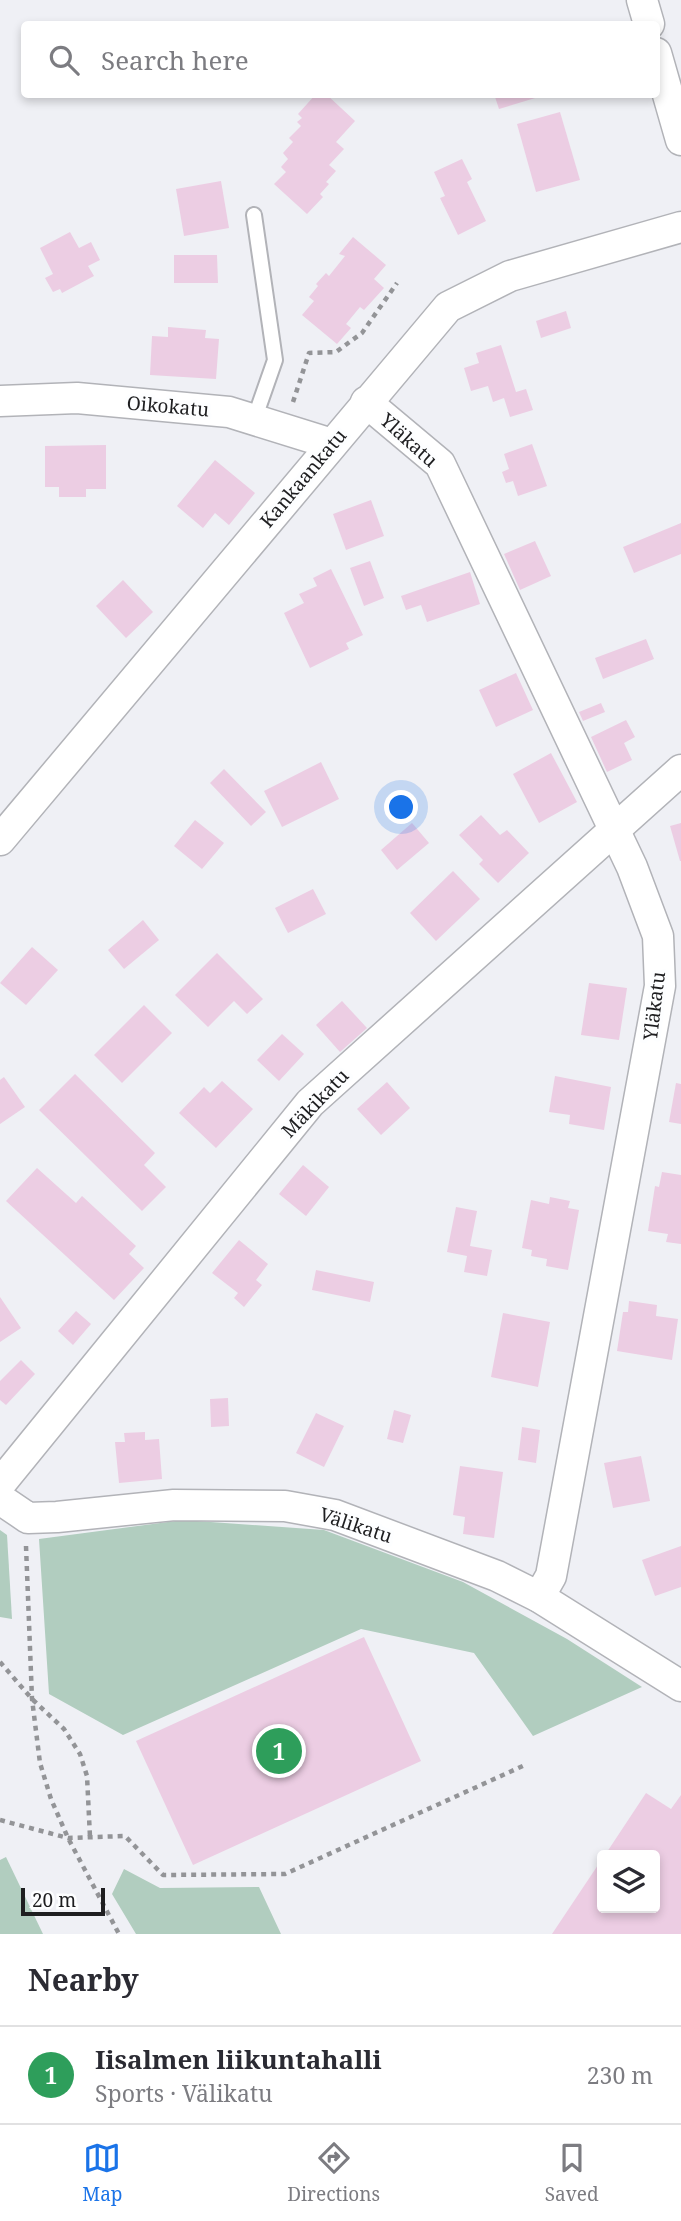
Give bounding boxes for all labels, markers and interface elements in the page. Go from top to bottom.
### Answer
search box [21,21,660,98]
icon: search [45,41,83,79]
text: Search here [101,42,249,78]
street label: Oikokatu [126,389,210,423]
street label: Yläkatu [374,407,443,473]
street label: Kankaankatu [254,423,352,533]
your location [384,790,418,824]
street label: Yläkatu [637,970,671,1043]
street label: Mäkikatu [276,1063,354,1143]
street label: Välikatu [316,1501,396,1549]
pin: 1 [256,1725,302,1777]
map controls [597,1850,660,1913]
button: layers [597,1850,660,1913]
scale bar [21,1885,105,1917]
text: 20 m [32,1887,76,1913]
text: Nearby [28,1959,139,2000]
text: Iisalmen liikuntahalli [95,2041,382,2077]
text: 1 [45,2059,58,2091]
text: 230 m [587,2059,653,2091]
text: Sports · Välikatu [95,2077,273,2109]
tab: Map [82,2139,123,2207]
tab: Directions [287,2139,380,2207]
tab: Saved [545,2139,599,2207]

